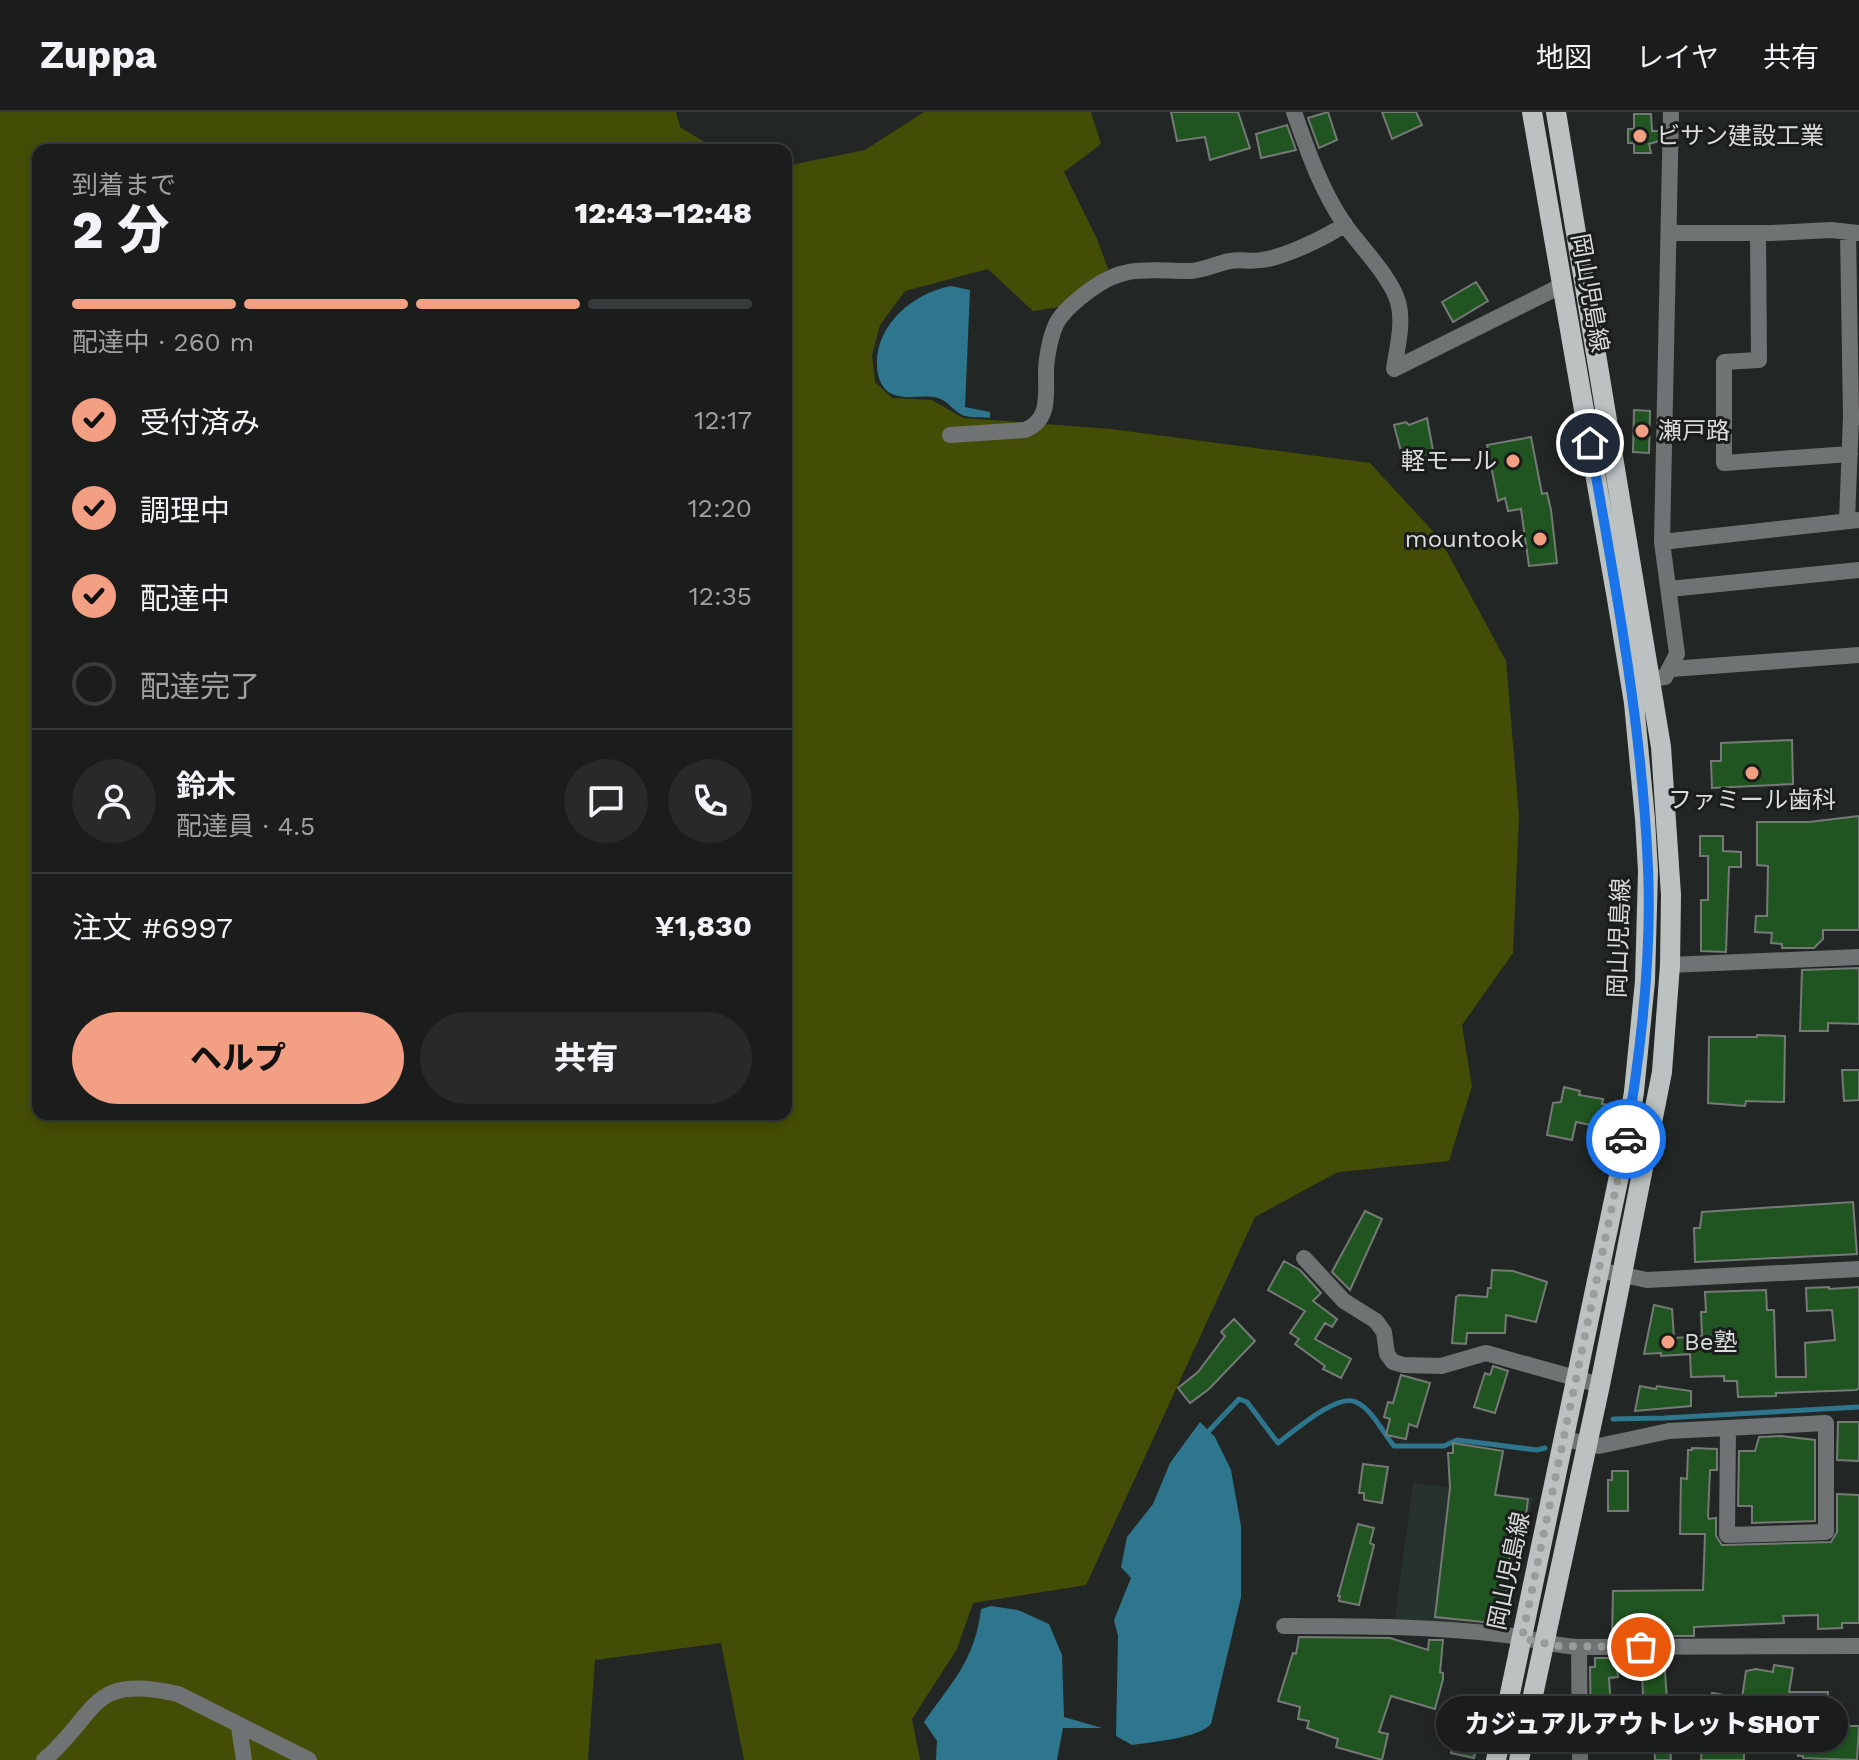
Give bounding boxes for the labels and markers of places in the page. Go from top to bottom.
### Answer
place label: ビサン建設工業 [1656,122,1824,150]
marker: ビサン建設工業 [1631,127,1649,145]
pin [1556,409,1624,477]
place label: 瀬戸路 [1658,417,1730,445]
marker: 瀬戸路 [1633,422,1651,440]
place label: 軽モール [1401,447,1497,475]
marker: 軽モール [1504,452,1522,470]
place label: mountook [1405,525,1524,553]
marker: mountook [1531,530,1549,548]
marker: ファミール歯科 [1743,764,1761,782]
place label: ファミール歯科 [1668,786,1836,814]
place label: Be塾 [1684,1328,1738,1356]
marker: Be塾 [1659,1333,1677,1351]
pin [1607,1613,1675,1681]
callout: カジュアルアウトレットSHOT [1435,1695,1847,1751]

